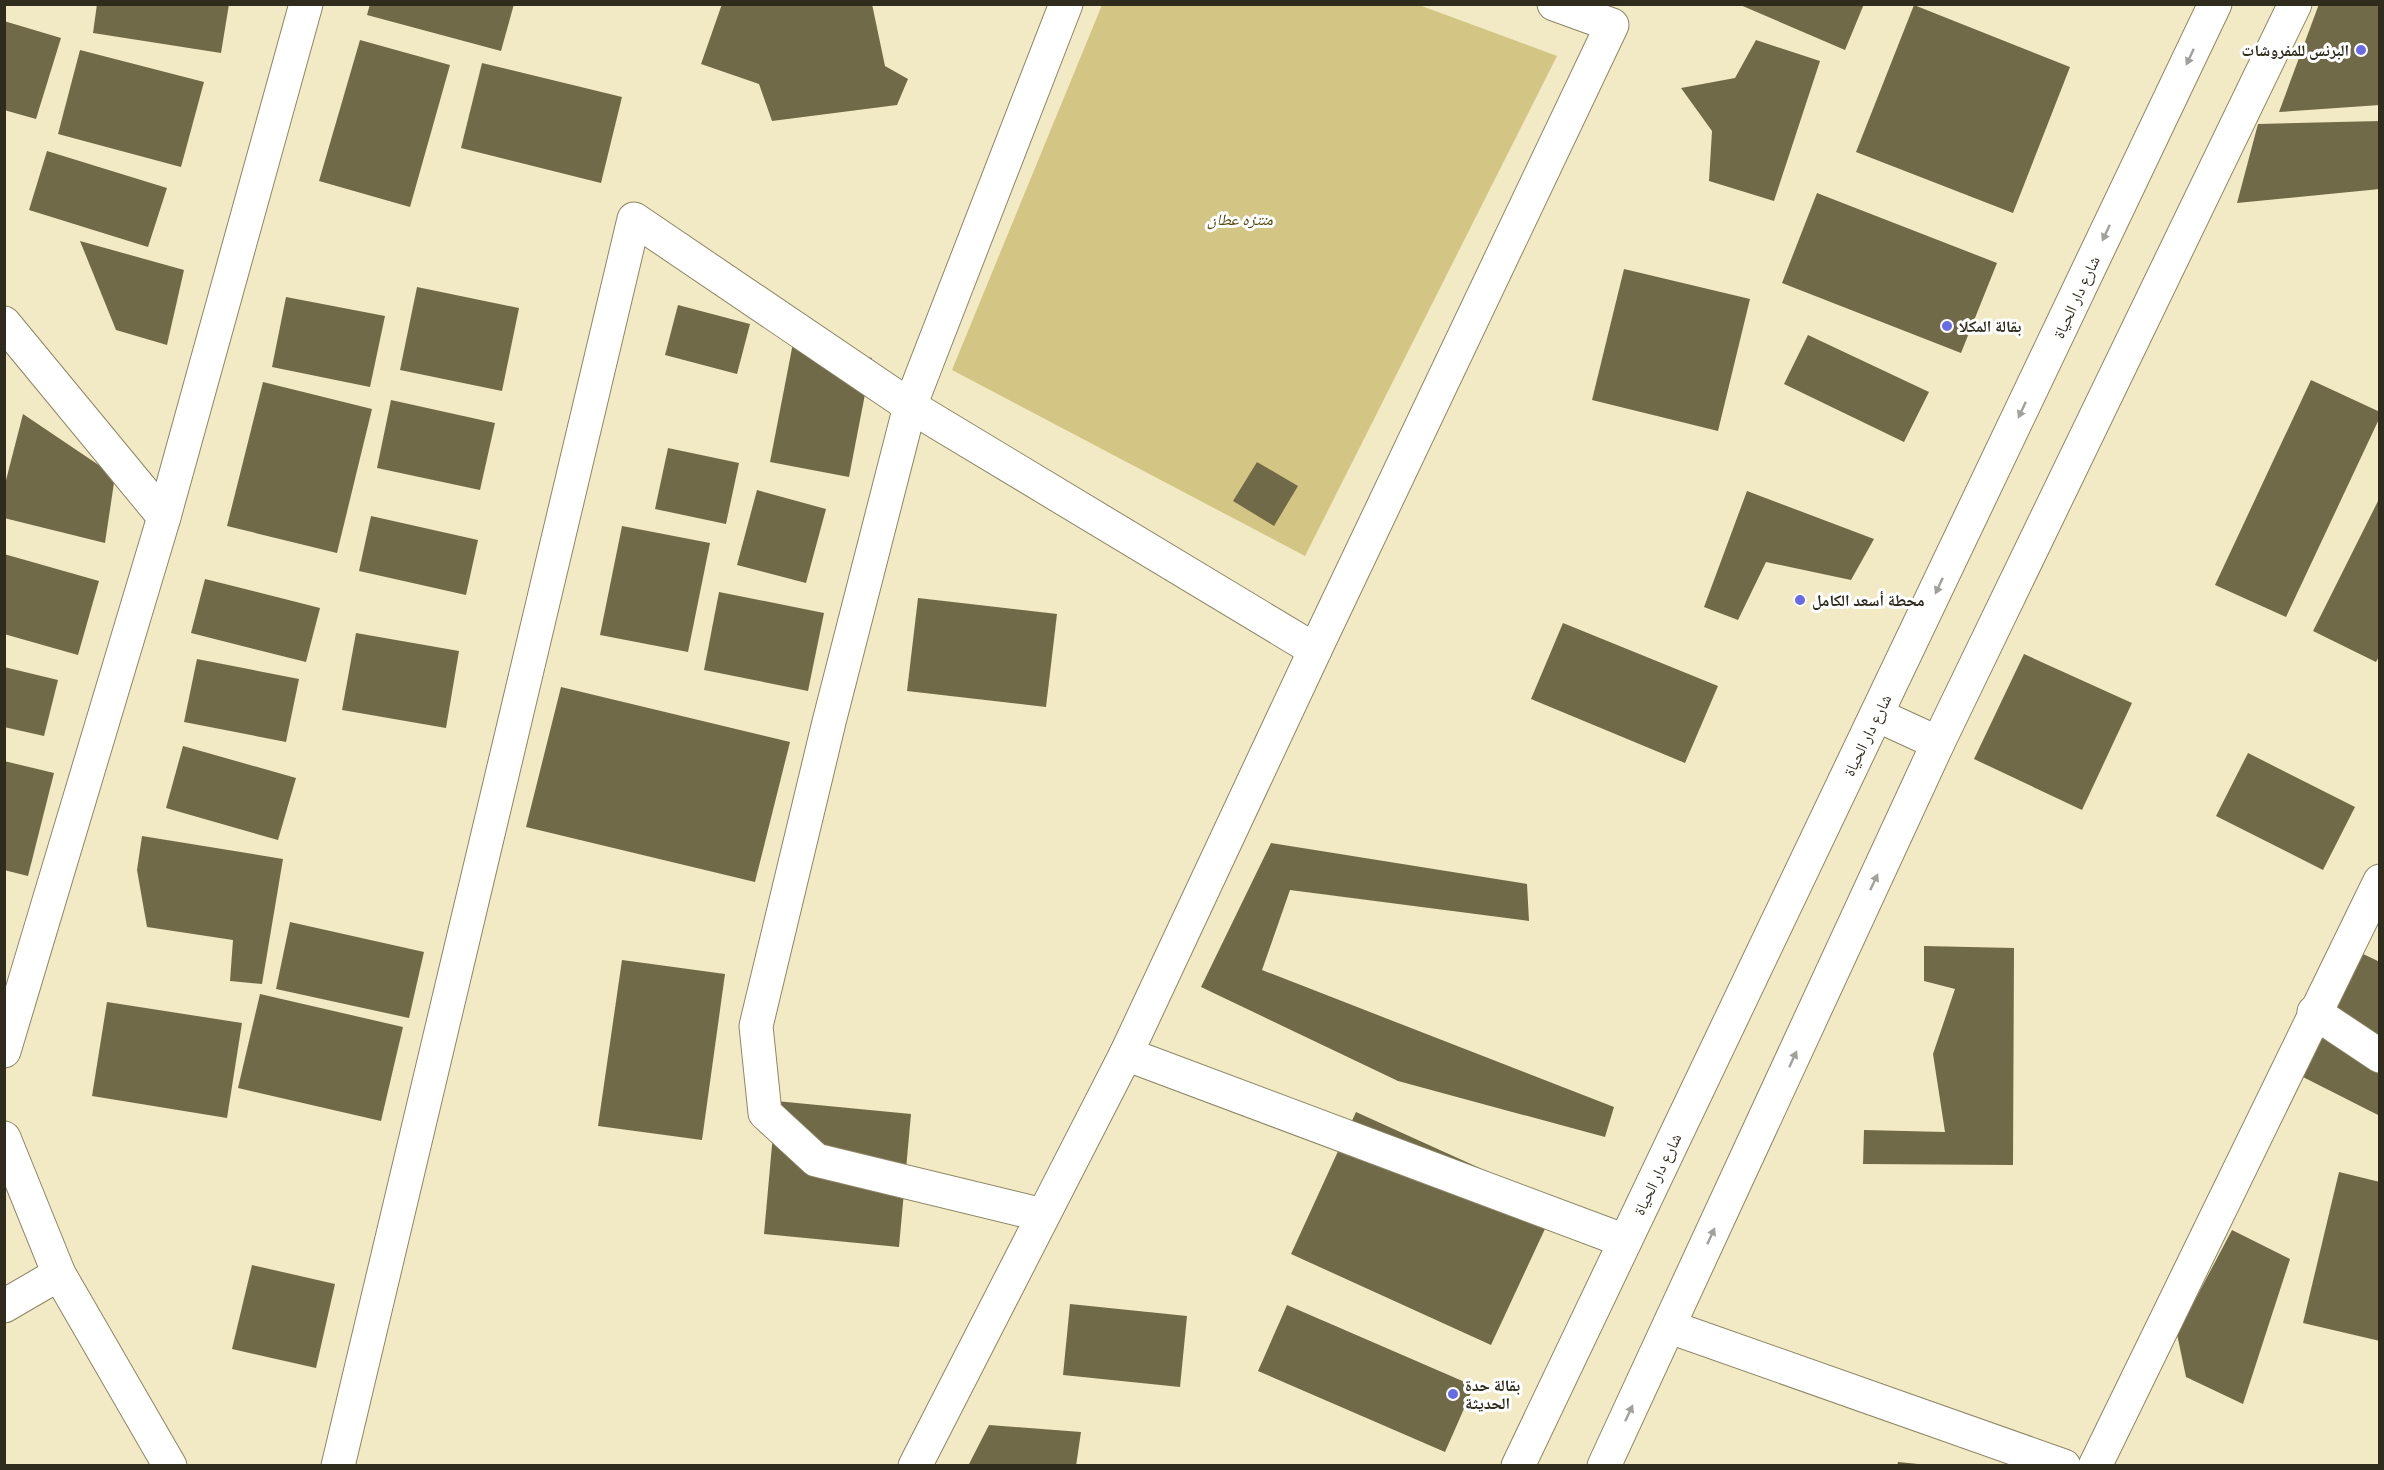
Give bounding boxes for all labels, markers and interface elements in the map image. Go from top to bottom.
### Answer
place label: البرنس للمفروشات [2242,40,2349,60]
marker: البرنس للمفروشات [2354,43,2368,57]
one-way arrow [2185,49,2194,66]
park label: منتزه عطان [1207,209,1274,230]
one-way arrow [2102,225,2111,242]
street label: شارع دار الحياة [2048,253,2105,342]
place label: بقالة المكلا [1959,316,2022,336]
marker: بقالة المكلا [1940,319,1954,333]
one-way arrow [2018,401,2027,418]
one-way arrow [1934,577,1943,594]
place label: محطة أسعد الكامل [1812,590,1925,610]
marker: محطة أسعد الكامل [1793,593,1807,607]
street label: شارع دار الحياة [1839,691,1896,780]
one-way arrow [1870,873,1879,890]
one-way arrow [1788,1050,1797,1067]
street label: شارع دار الحياة [1629,1130,1686,1219]
one-way arrow [1707,1227,1717,1245]
place label: بقالة حدة الحديثة [1465,1375,1520,1413]
marker: بقالة حدة الحديثة [1446,1387,1460,1401]
one-way arrow [1624,1404,1633,1421]

